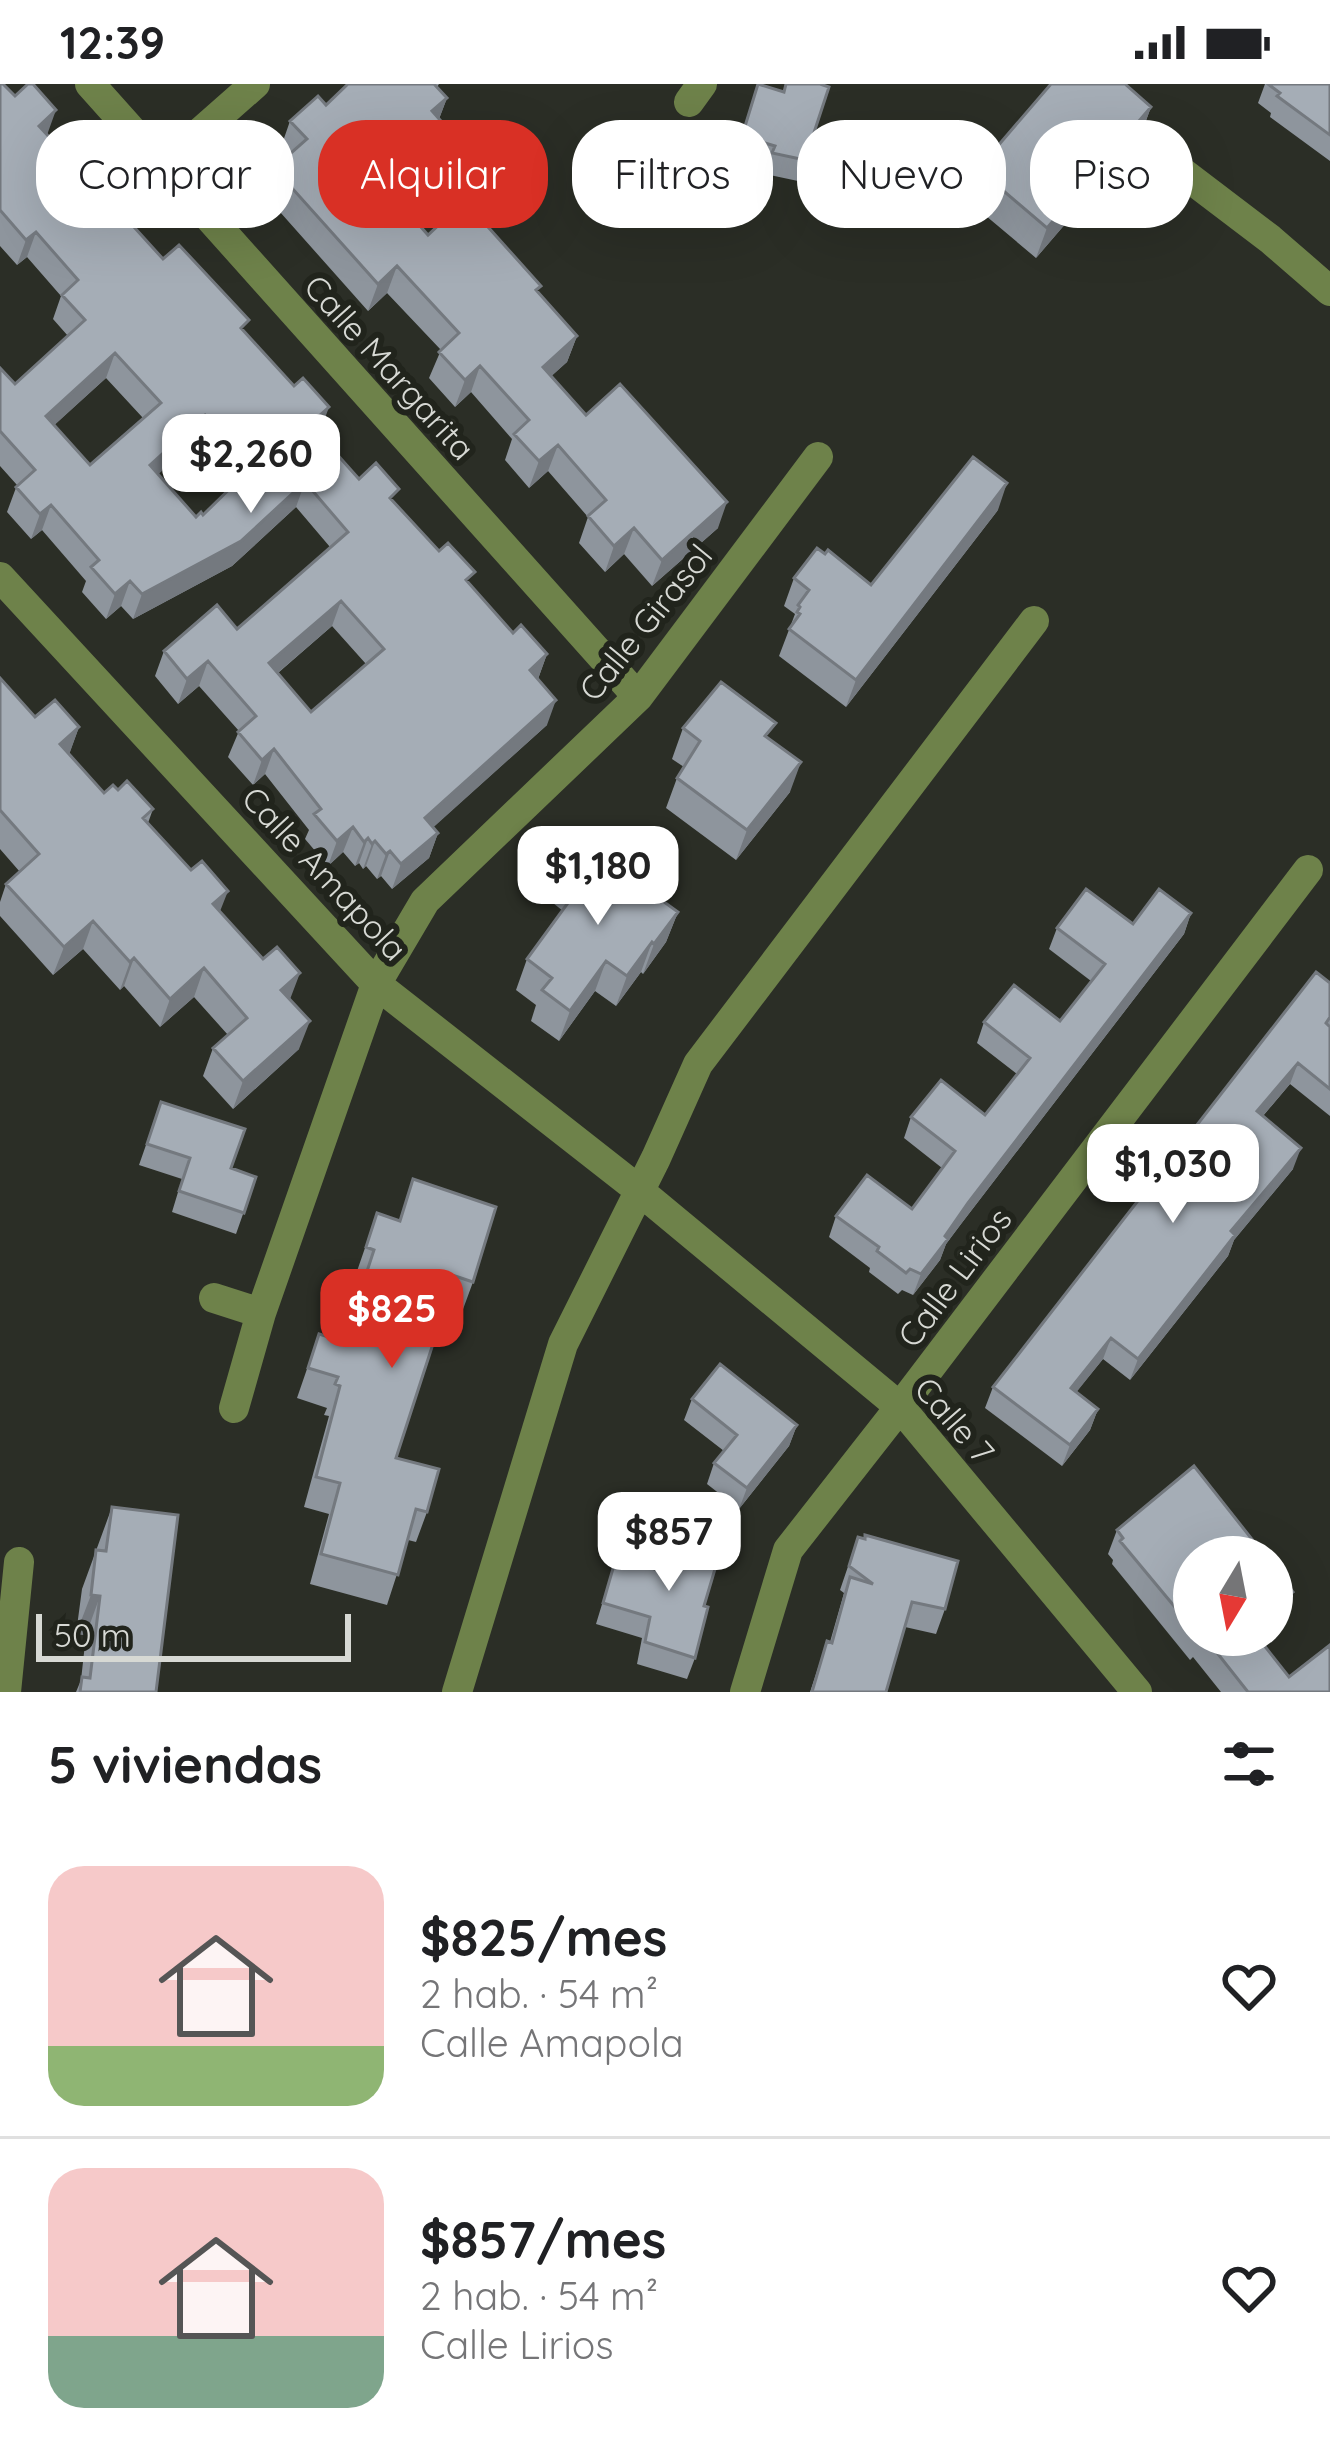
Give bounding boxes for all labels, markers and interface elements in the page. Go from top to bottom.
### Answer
text: 12:39 [60,14,165,70]
chip: Comprar [36,120,294,228]
chip: Alquilar [318,120,548,228]
chip: Filtros [572,120,773,228]
chip: Nuevo [797,120,1006,228]
chip: Piso [1030,120,1193,228]
street label: Calle Margarita [296,266,484,468]
pin: $2,260 [153,414,349,516]
text: $2,260 [189,428,313,477]
street label: Calle Girasol [569,536,721,708]
street label: Calle Amapola [234,777,416,969]
pin: $1,180 [500,826,696,928]
text: $1,180 [545,840,651,889]
pin: $1,030 [1075,1124,1271,1226]
text: $1,030 [1114,1138,1232,1187]
street label: Calle Lirios [888,1199,1020,1355]
pin: $825 [321,1269,463,1371]
text: $825 [347,1283,437,1332]
street label: Calle 7 [906,1368,1004,1472]
pin: $857 [598,1492,740,1594]
text: $857 [625,1506,713,1555]
north arrow [1173,1536,1293,1656]
map controls [1173,1536,1293,1656]
scale bar [36,1608,351,1661]
text: 50 m [54,1614,131,1655]
icon: filters [1216,1731,1282,1797]
text: 5 viviendas [48,1732,322,1796]
text: $825/mes [420,1905,667,1969]
icon: home [144,1914,288,2058]
icon: heart [1216,1953,1282,2019]
text: 2 hab. · 54 m² [420,1969,658,2018]
text: Calle Amapola [420,2018,684,2067]
text: $857/mes [420,2207,666,2271]
icon: home [144,2216,288,2360]
icon: heart [1216,2255,1282,2321]
text: 2 hab. · 54 m² [420,2271,658,2320]
text: Calle Lirios [420,2320,614,2369]

